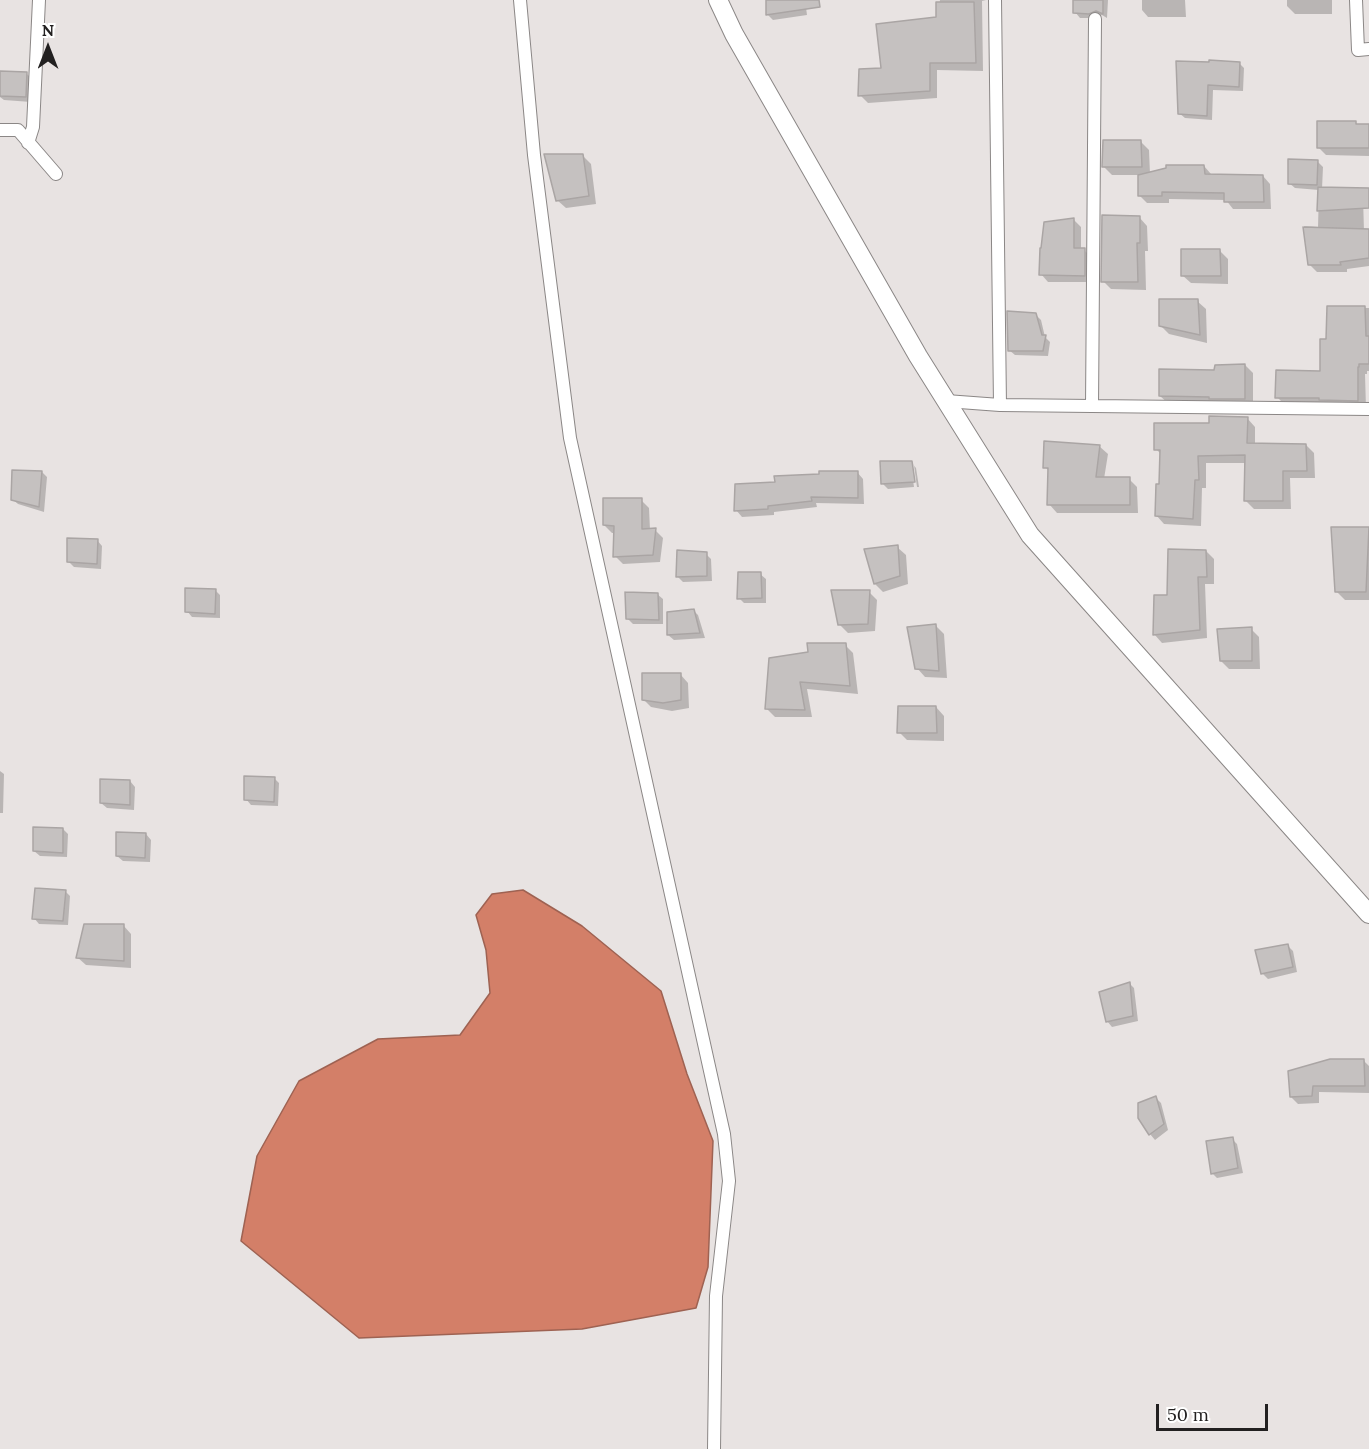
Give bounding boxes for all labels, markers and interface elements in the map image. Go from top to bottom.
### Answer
north arrow [18,18,78,78]
text: N [42,20,54,40]
scale bar [1159,1392,1272,1430]
text: 50 m [1167,1403,1209,1426]

